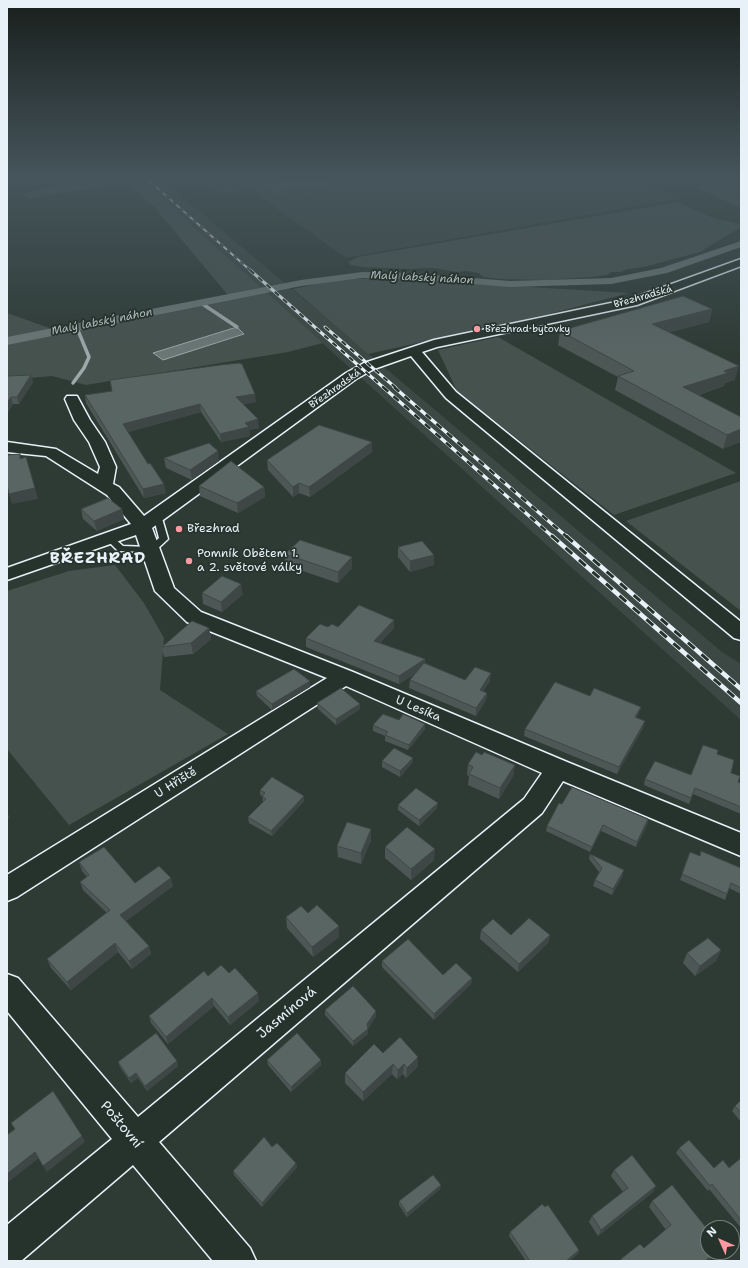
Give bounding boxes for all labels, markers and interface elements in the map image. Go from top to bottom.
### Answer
water label: Malý labský náhon [370,269,474,287]
street label: Březhradská [612,283,674,311]
water label: Malý labský náhon [50,306,154,338]
place label: Březhrad bytovky [485,323,570,335]
marker: Březhrad bytovky [472,324,482,334]
street label: Březhradská [307,367,363,411]
place label: Březhrad [187,522,240,536]
marker: Březhrad [174,524,184,534]
place label: Pomník Obětem 1. a 2. světové války [197,547,302,575]
district label: BŘEZHRAD [50,549,146,569]
marker: Pomník Obětem 1. a 2. světové války [184,556,194,566]
street label: U Lesíka [393,693,443,725]
street label: U Hřiště [152,765,200,801]
street label: Jasmínová [254,983,320,1043]
street label: Poštovní [96,1098,146,1152]
north arrow [700,1220,740,1260]
text: N [703,1223,720,1240]

